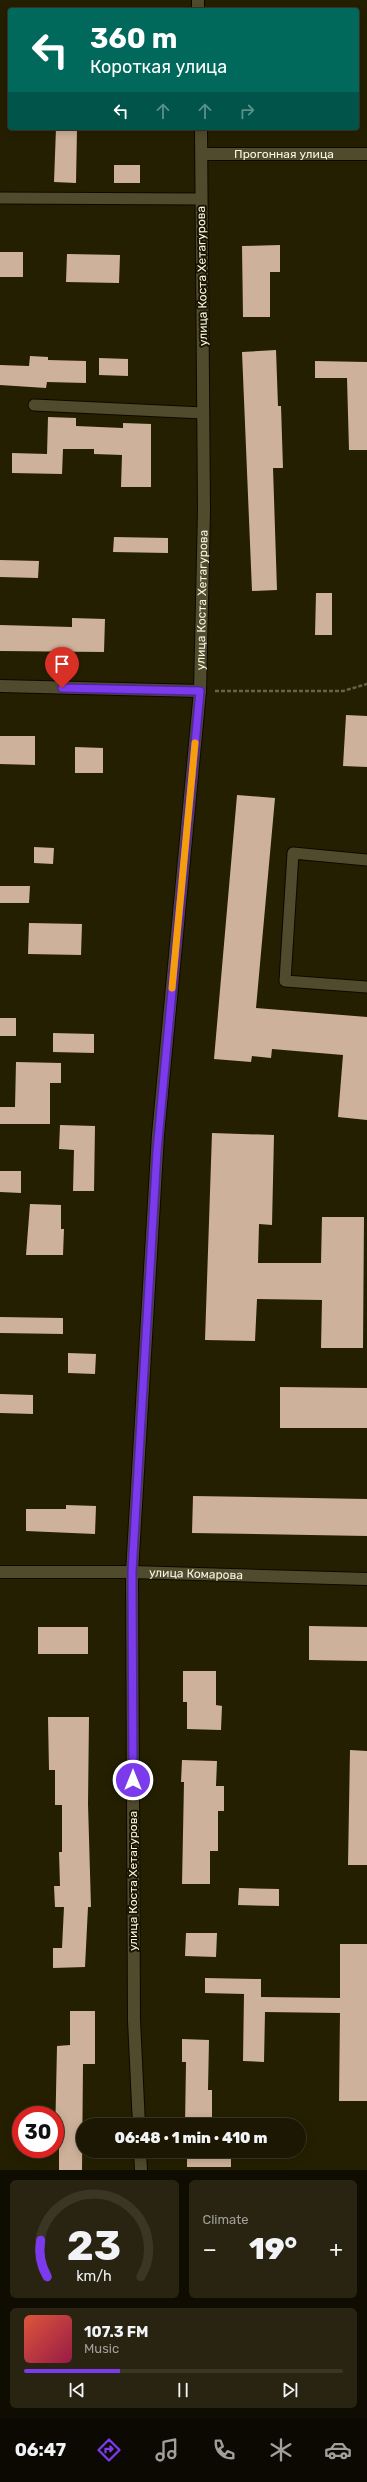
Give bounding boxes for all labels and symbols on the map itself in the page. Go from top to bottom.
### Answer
street label: Прогонная улица [234,147,334,161]
street label: улица Коста Хетагурова [194,206,210,346]
street label: улица Коста Хетагурова [193,530,211,670]
pin [45,647,79,688]
street label: улица Комарова [149,1566,243,1582]
position arrow [112,1759,154,1801]
street label: улица Коста Хетагурова [126,1811,140,1951]
speed limit sign: 30 [12,2106,64,2158]

